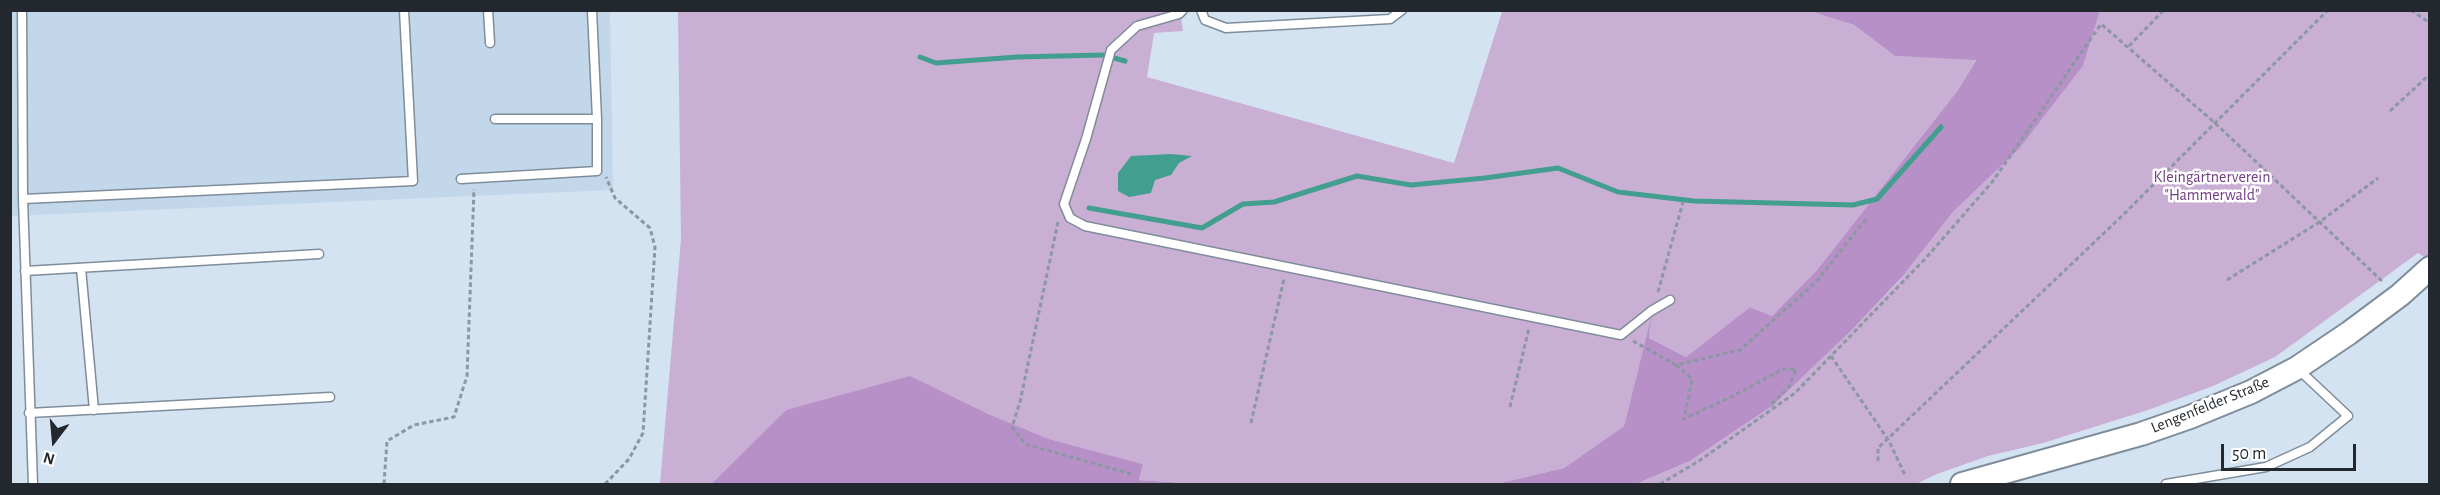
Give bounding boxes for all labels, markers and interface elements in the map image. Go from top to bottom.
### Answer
park label: Kleingärtnerverein "Hammerwald" [2154,167,2270,205]
street label: Lengenfelder Straße [2148,373,2272,437]
north arrow [24,411,84,471]
scale bar [2224,432,2359,470]
text: 50 m [2232,445,2266,463]
text: N [41,449,57,468]

